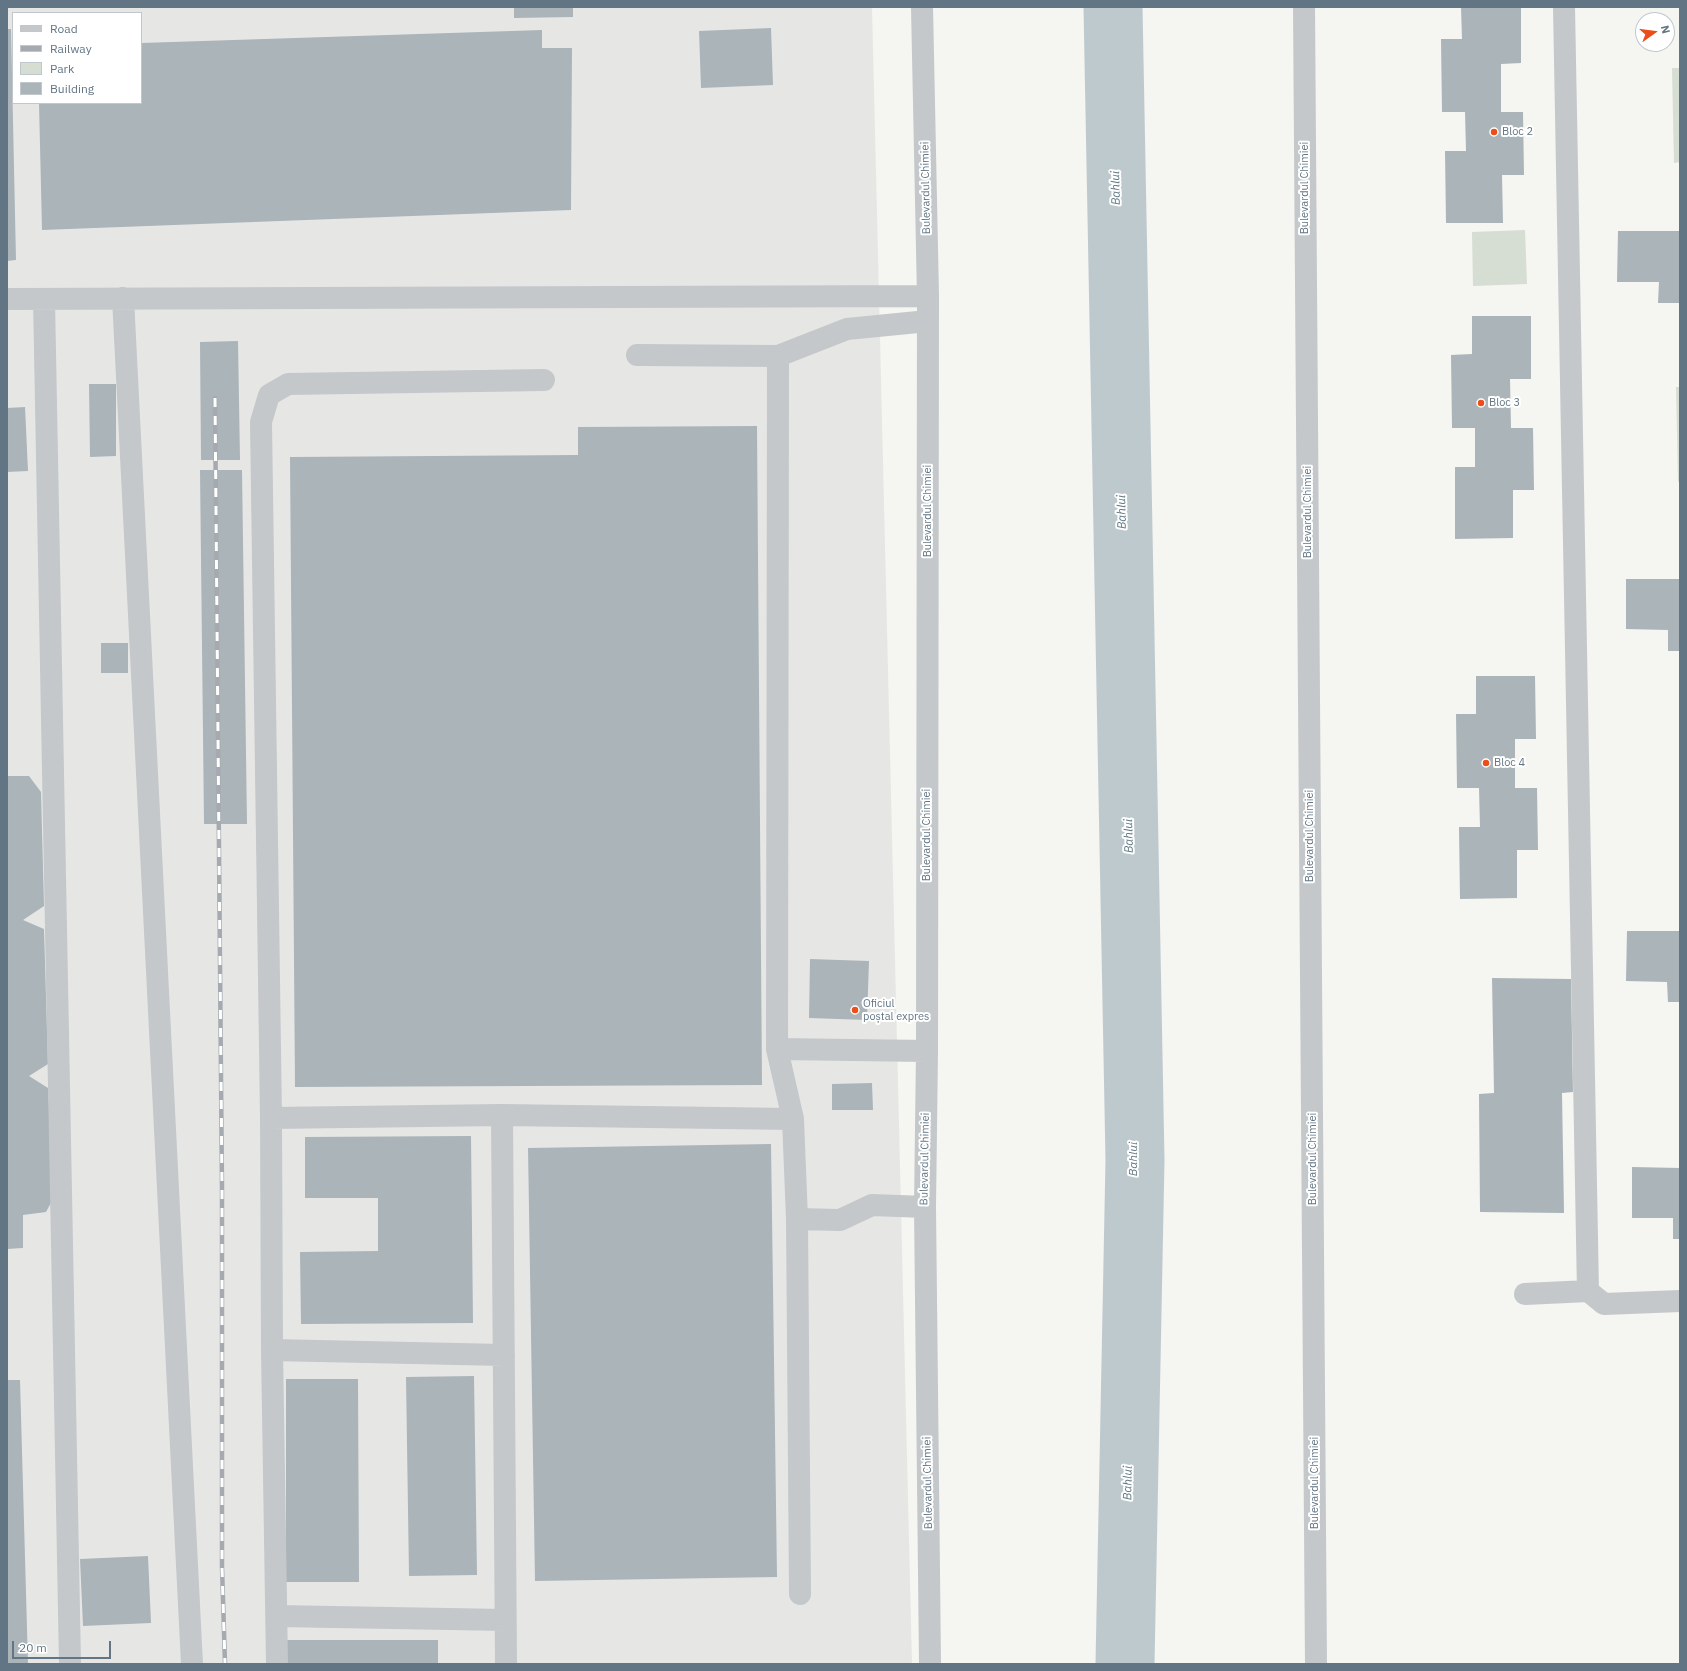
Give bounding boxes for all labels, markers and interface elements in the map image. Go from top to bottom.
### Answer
legend [12,12,142,104]
north arrow [1635,12,1675,52]
text: Road [50,21,78,36]
text: N [1658,24,1673,35]
text: Railway [50,41,92,56]
text: Park [50,61,74,76]
text: Building [50,81,94,96]
place label: Bloc 2 [1502,125,1533,139]
marker: Bloc 2 [1489,127,1499,137]
street label: Bulevardul Chimiei [919,142,933,234]
street label: Bulevardul Chimiei [1298,142,1312,234]
water label: Bahlui [1109,171,1123,205]
place label: Bloc 3 [1489,396,1520,410]
marker: Bloc 3 [1476,398,1486,408]
street label: Bulevardul Chimiei [921,465,935,557]
street label: Bulevardul Chimiei [1301,466,1315,558]
water label: Bahlui [1115,495,1129,529]
place label: Bloc 4 [1494,756,1525,770]
marker: Bloc 4 [1481,758,1491,768]
street label: Bulevardul Chimiei [920,789,934,881]
street label: Bulevardul Chimiei [1303,790,1317,882]
water label: Bahlui [1122,819,1136,853]
place label: Oficiul poștal expres [863,997,929,1023]
marker: Oficiul poștal expres [850,1005,860,1015]
street label: Bulevardul Chimiei [918,1113,932,1205]
street label: Bulevardul Chimiei [1306,1113,1320,1205]
water label: Bahlui [1127,1142,1141,1176]
street label: Bulevardul Chimiei [921,1437,935,1529]
street label: Bulevardul Chimiei [1308,1437,1322,1529]
water label: Bahlui [1121,1466,1135,1500]
scale bar [14,1633,113,1659]
text: 20 m [19,1640,47,1655]

